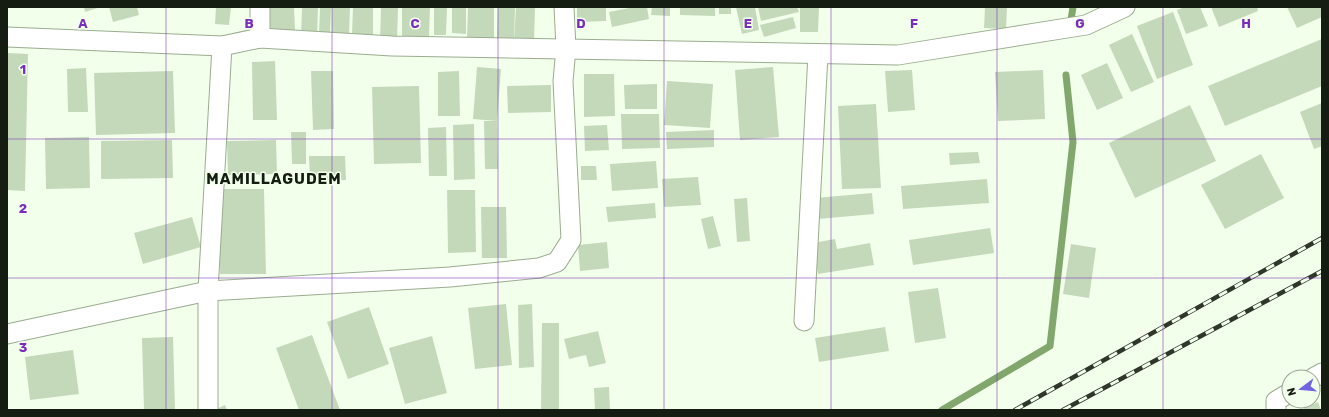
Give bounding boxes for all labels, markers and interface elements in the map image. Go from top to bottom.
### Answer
text: A [78,16,88,31]
text: B [244,16,254,31]
text: C [410,16,420,31]
text: D [576,16,586,31]
text: E [744,16,752,31]
text: F [910,16,918,31]
text: G [1075,16,1085,31]
text: H [1241,16,1251,31]
text: 1 [20,62,26,77]
district label: MAMILLAGUDEM [206,170,342,188]
text: 2 [19,201,27,216]
text: 3 [19,340,28,355]
north arrow [1281,369,1321,409]
text: N [1285,386,1299,397]

